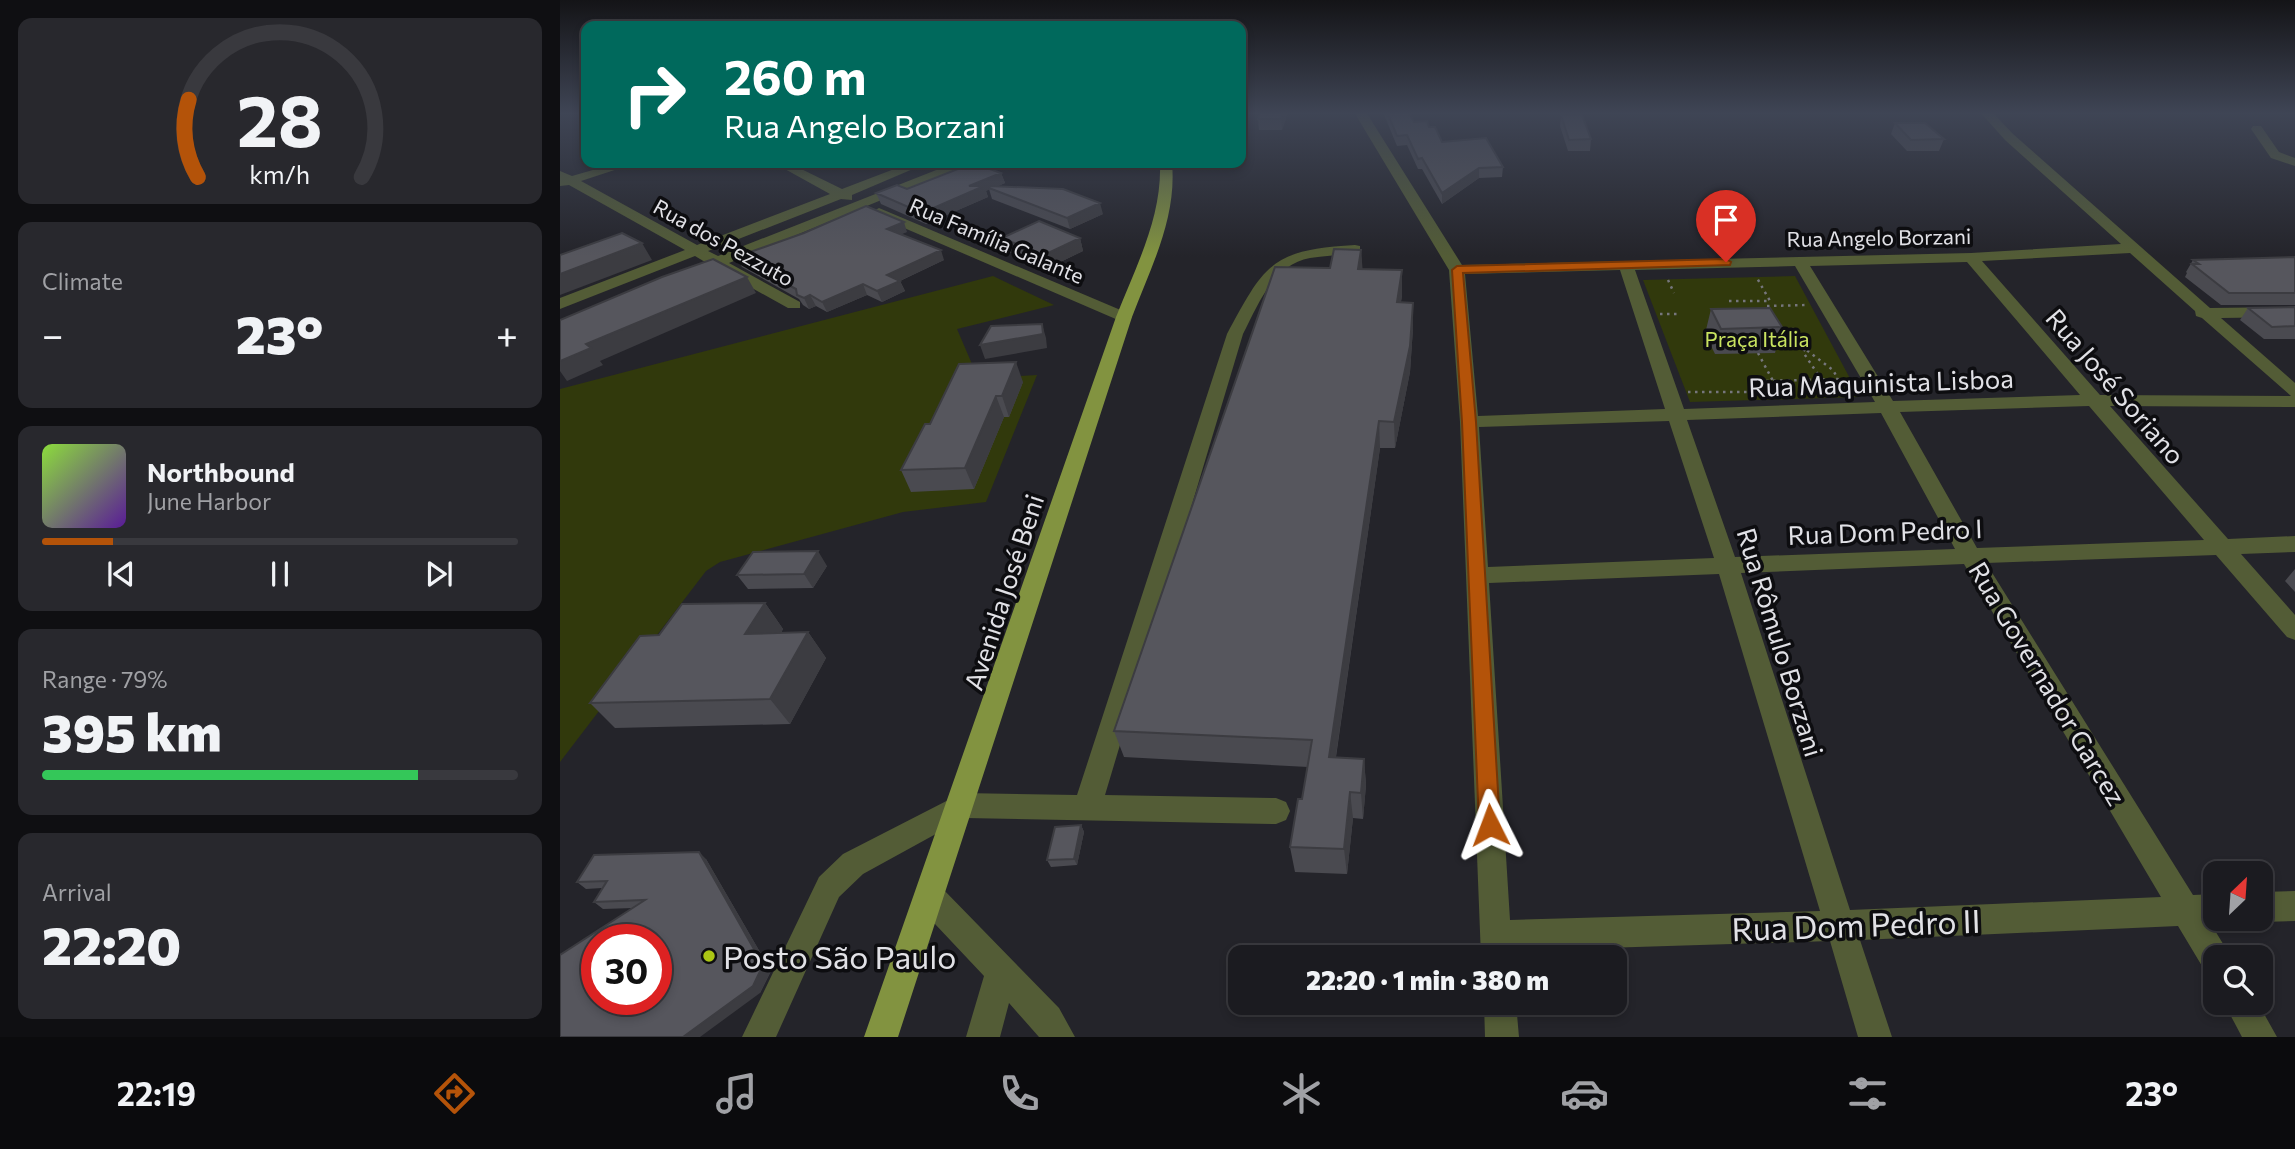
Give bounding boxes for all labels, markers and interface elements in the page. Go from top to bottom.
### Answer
text: 260 m [724,45,866,105]
icon: right [609,49,700,140]
text: 28 [237,73,323,162]
text: Rua Angelo Borzani [724,105,1005,145]
text: km/h [250,159,310,189]
pin [1696,190,1756,262]
street label: Rua Família Galante [906,192,1088,288]
street label: Rua dos Pezzuto [650,193,798,291]
icon: arrive [1707,201,1745,239]
street label: Rua Angelo Borzani [1786,223,1972,251]
text: Climate [42,267,123,295]
text: 23° [236,301,323,365]
street label: Rua José Soriano [2040,302,2192,470]
text: − [42,310,64,357]
text: + [496,310,518,357]
park label: Praça Itália [1705,326,1809,351]
street label: Rua Maquinista Lisboa [1748,362,2014,402]
text: Northbound [147,456,295,487]
text: June Harbor [147,487,271,515]
street label: Avenida José Beni [957,490,1049,694]
street label: Rua Dom Pedro I [1787,512,1983,550]
street label: Rua Rômulo Borzani [1731,524,1831,760]
icon: previous [102,555,140,593]
icon: pause [261,555,299,593]
icon: next [420,555,458,593]
street label: Rua Governador Garcez [1963,556,2133,810]
text: Range · 79% [42,665,167,693]
text: 395 km [42,699,222,763]
position arrow [1453,788,1527,862]
north arrow [2203,861,2273,931]
map controls [2203,861,2273,1015]
text: Arrival [42,878,112,906]
street label: Rua Dom Pedro II [1731,900,1981,948]
text: 22:20 [42,912,181,976]
speed limit sign: 30 [581,924,672,1015]
place label: Posto São Paulo [723,936,956,976]
button: search [2203,945,2273,1015]
marker: Posto São Paulo [701,948,717,964]
text: 22:20 · 1 min · 380 m [1306,964,1549,995]
icon: directions [430,1069,479,1118]
icon: music [712,1069,761,1118]
icon: phone [995,1069,1044,1118]
icon: climate [1277,1069,1326,1118]
icon: car [1560,1069,1609,1118]
icon: filters [1843,1069,1892,1118]
text: 22:19 [117,1073,196,1113]
text: 23° [2125,1073,2178,1113]

